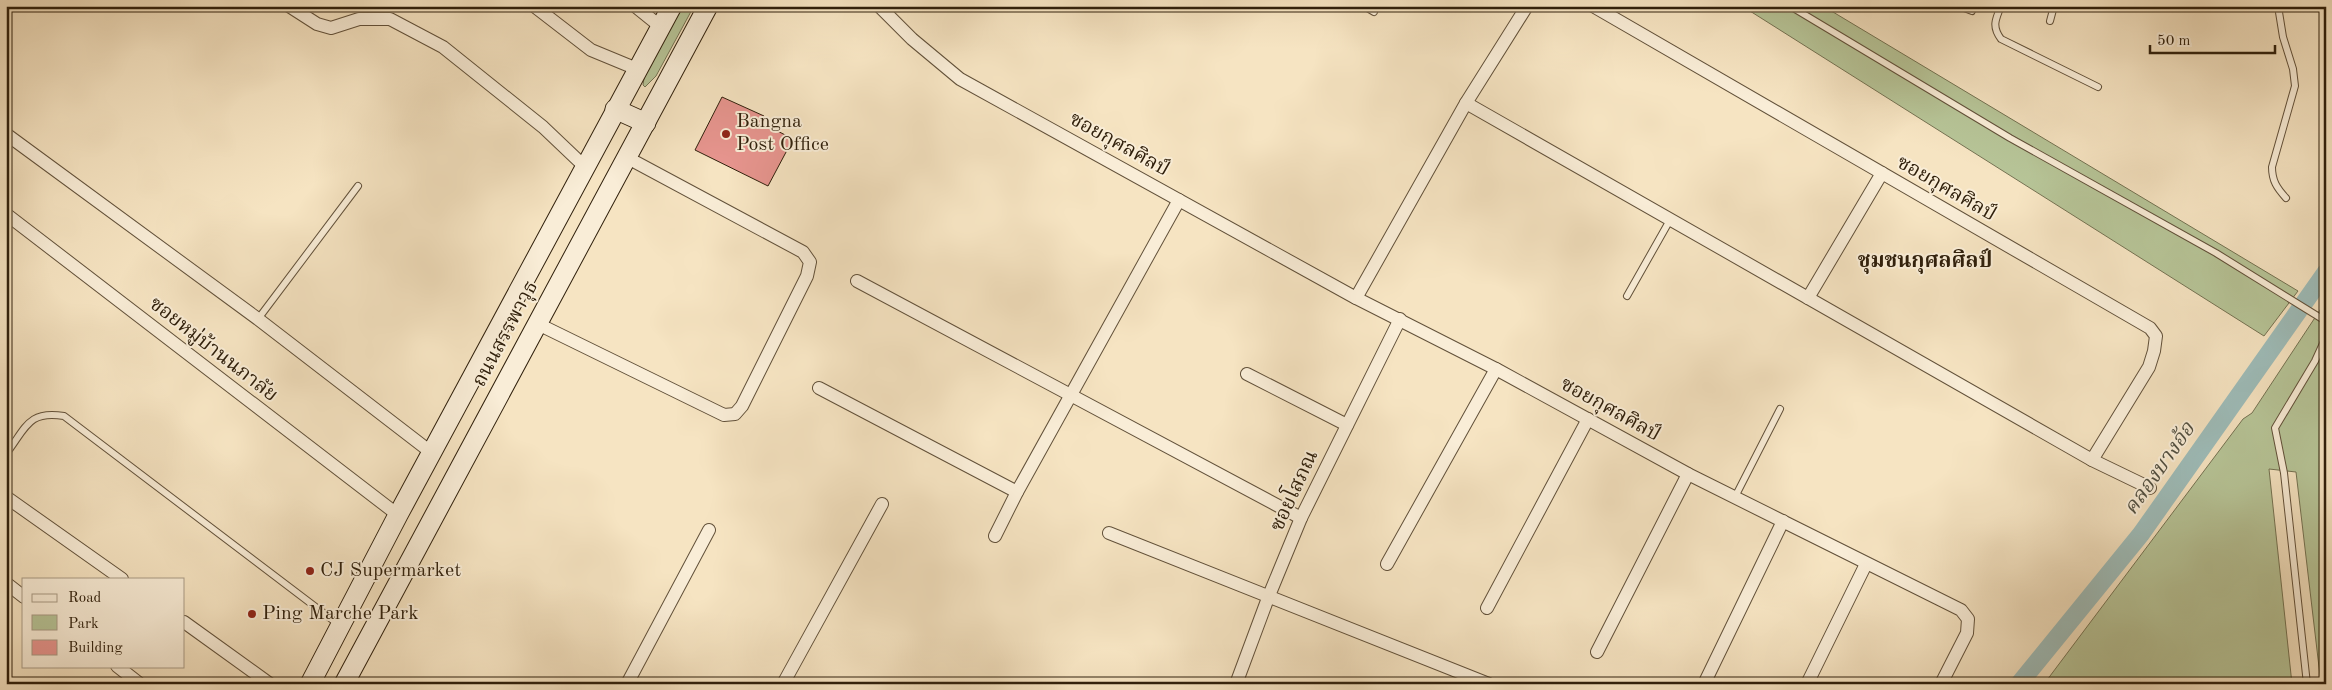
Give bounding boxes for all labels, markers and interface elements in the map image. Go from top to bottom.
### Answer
scale bar [2150,22,2274,54]
text: 50 m [2157,34,2191,49]
street label: ซอยกุศลศิลป์ [1065,107,1174,181]
place label: Bangna Post Office [736,112,829,155]
marker: Bangna Post Office [720,128,732,140]
street label: ซอยกุศลศิลป์ [1893,150,2000,226]
district label: ชุมชนกุศลศิลป์ [1858,248,1992,274]
street label: ถนนสรรพาวุธ [470,278,543,391]
street label: ซอยหมู่บ้านนภาลัย [144,292,282,407]
street label: ซอยกุศลศิลป์ [1556,372,1665,446]
water label: คลองบางอ้อ [2118,417,2200,519]
street label: ซอยโสภณ [1262,445,1322,535]
place label: CJ Supermarket [320,561,461,581]
marker: CJ Supermarket [304,565,316,577]
legend [22,578,185,668]
text: Road [68,591,102,606]
place label: Ping Marche Park [262,604,419,624]
marker: Ping Marche Park [246,608,258,620]
text: Park [68,617,99,632]
text: Building [68,641,123,656]

